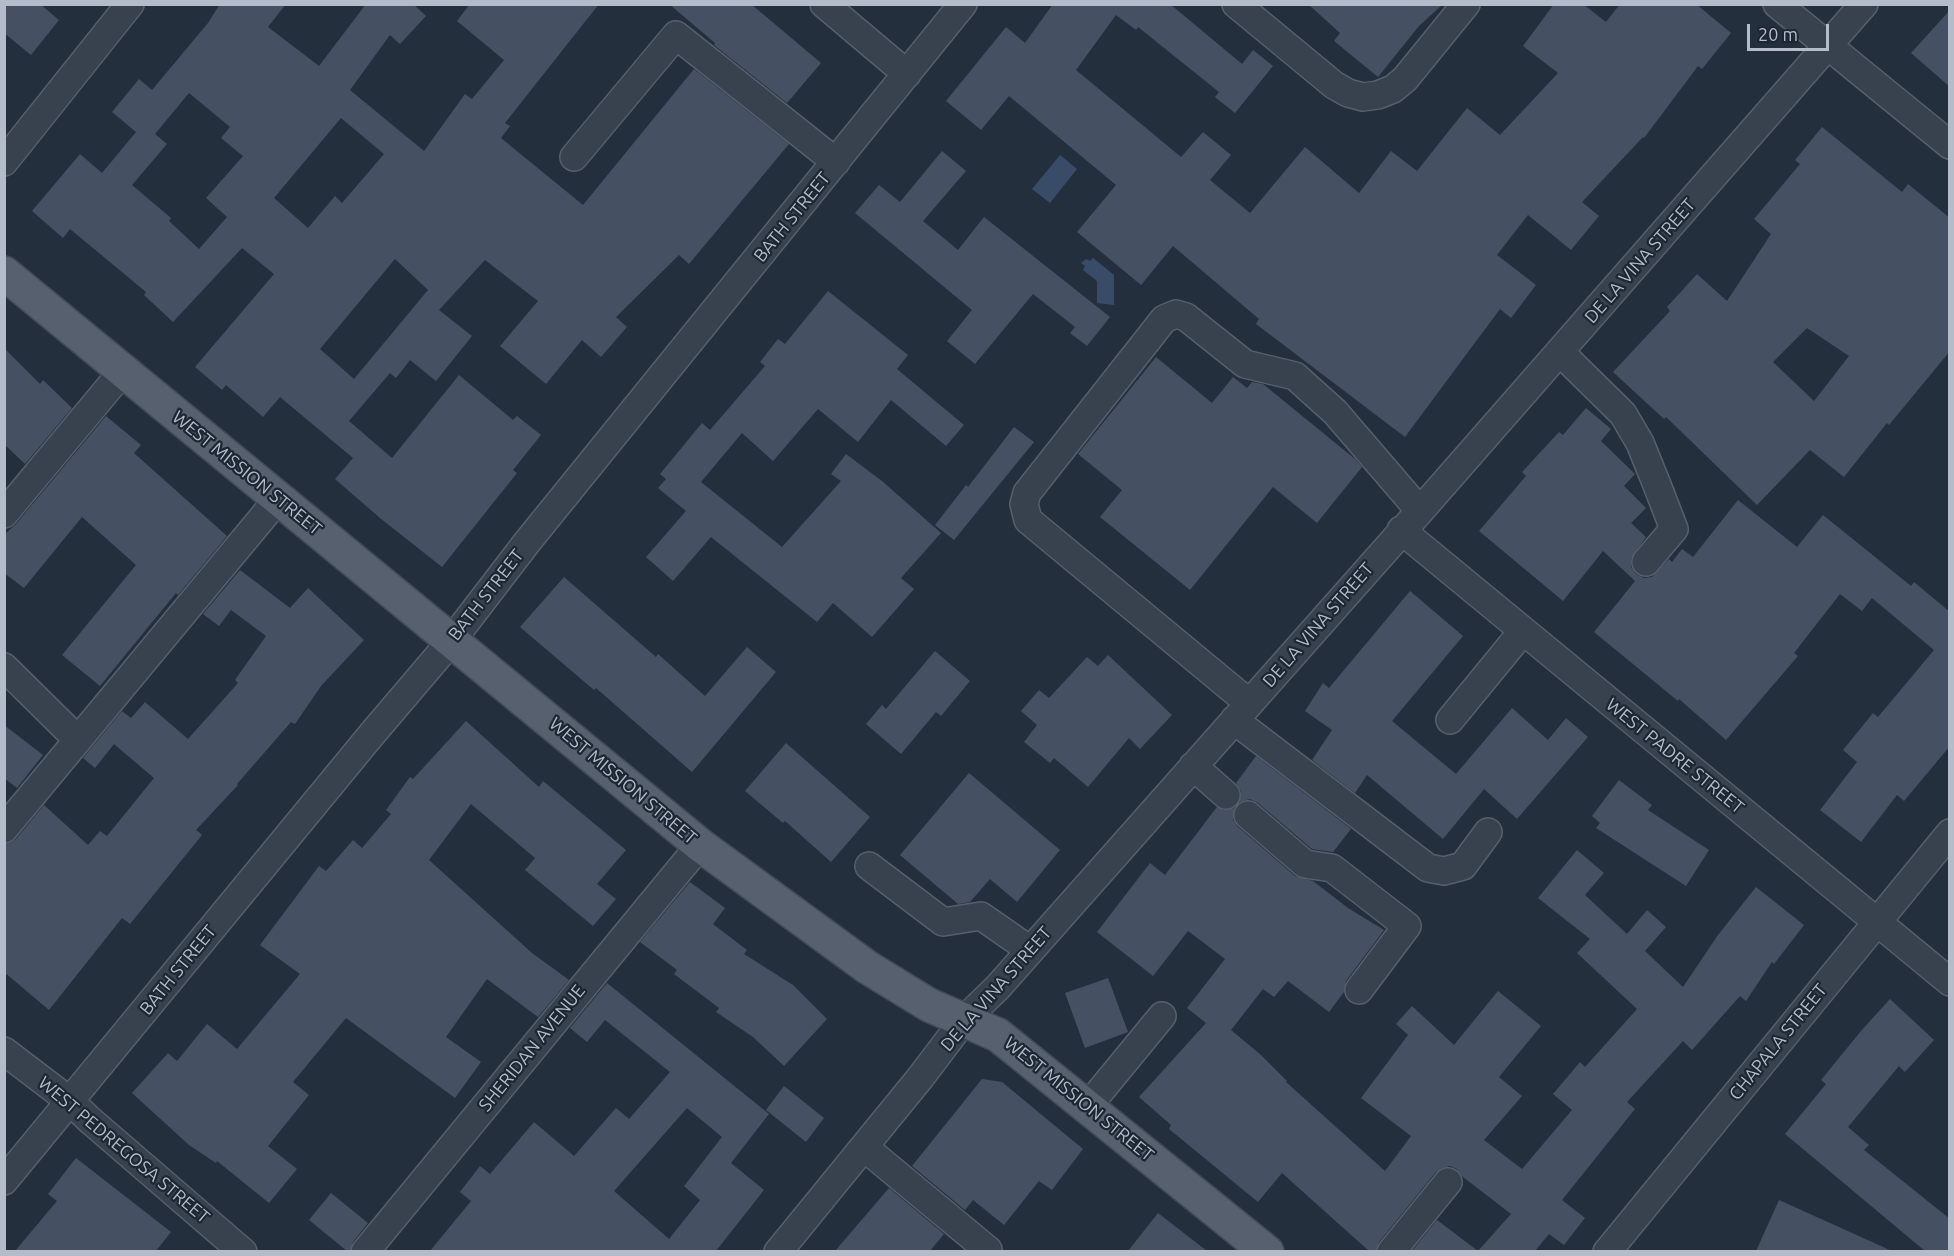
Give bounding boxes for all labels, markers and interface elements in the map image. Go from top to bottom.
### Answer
scale bar [1750,12,1832,50]
text: 20 m [1758,24,1798,44]
street label: BATH STREET [749,168,835,266]
street label: DE LA VINA STREET [1580,194,1700,328]
street label: WEST MISSION STREET [168,406,326,540]
street label: BATH STREET [444,545,528,645]
street label: DE LA VINA STREET [1258,558,1378,692]
street label: WEST PADRE STREET [1602,694,1748,818]
street label: WEST MISSION STREET [545,713,701,849]
street label: BATH STREET [135,921,221,1019]
street label: DE LA VINA STREET [936,922,1056,1056]
street label: SHERIDAN AVENUE [474,980,590,1116]
street label: CHAPALA STREET [1725,980,1831,1104]
street label: WEST MISSION STREET [1000,1032,1158,1166]
street label: WEST PEDREGOSA STREET [34,1072,214,1228]

